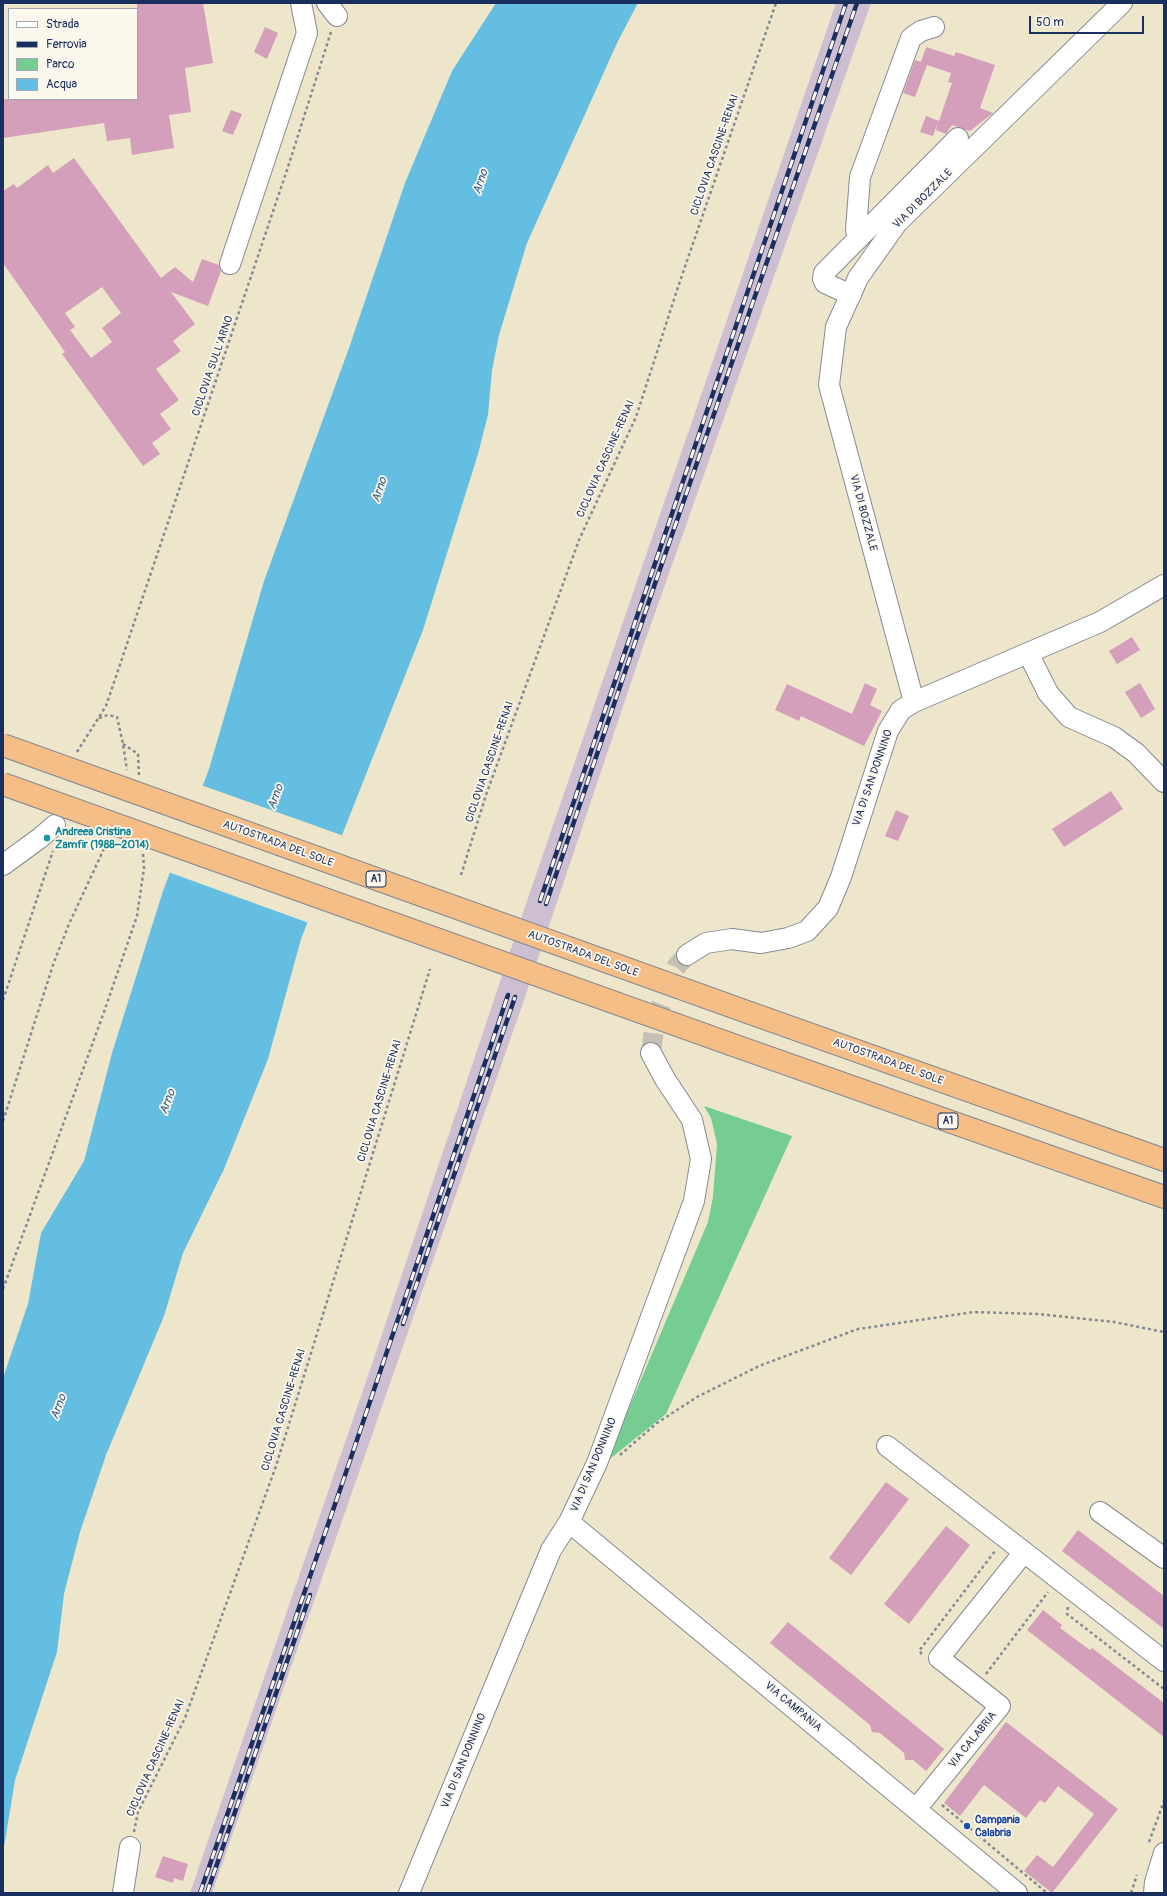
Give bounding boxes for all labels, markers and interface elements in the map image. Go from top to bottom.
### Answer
legend [8,8,138,100]
scale bar [1031,8,1146,34]
text: 50 m [1036,15,1064,30]
text: Strada [46,17,79,32]
text: Ferrovia [46,37,87,52]
text: Parco [46,57,75,72]
text: Acqua [46,77,77,92]
street label: CICLOVIA CASCINE-RENAI [688,93,742,217]
street label: VIA DI BOZZALE [890,166,956,232]
water label: Arno [470,168,492,196]
street label: CICLOVIA SULL'ARNO [190,314,236,418]
street label: CICLOVIA CASCINE-RENAI [574,398,638,520]
street label: VIA DI BOZZALE [846,473,880,553]
water label: Arno [369,476,391,504]
street label: CICLOVIA CASCINE-RENAI [463,700,517,824]
street label: VIA DI SAN DONNINO [850,728,896,828]
water label: Arno [265,783,287,811]
street label: AUTOSTRADA DEL SOLE [221,818,335,870]
place label: Andreea Cristina Zamfir (1988–2014) [55,825,149,851]
marker: Andreea Cristina Zamfir (1988–2014) [42,833,52,843]
road number: A1 [366,871,386,887]
street label: AUTOSTRADA DEL SOLE [526,928,640,980]
street label: AUTOSTRADA DEL SOLE [831,1036,945,1088]
street label: CICLOVIA CASCINE-RENAI [355,1038,405,1164]
water label: Arno [157,1088,179,1116]
road number: A1 [938,1113,958,1129]
street label: CICLOVIA CASCINE-RENAI [259,1347,309,1473]
water label: Arno [48,1393,70,1421]
street label: VIA DI SAN DONNINO [568,1416,620,1514]
street label: VIA CAMPANIA [762,1679,824,1735]
street label: CICLOVIA CASCINE-RENAI [124,1697,188,1819]
street label: VIA CALABRIA [946,1709,1000,1771]
street label: VIA DI SAN DONNINO [439,1712,489,1810]
place label: Campania Calabria [975,1813,1020,1839]
marker: Campania Calabria [962,1821,972,1831]

